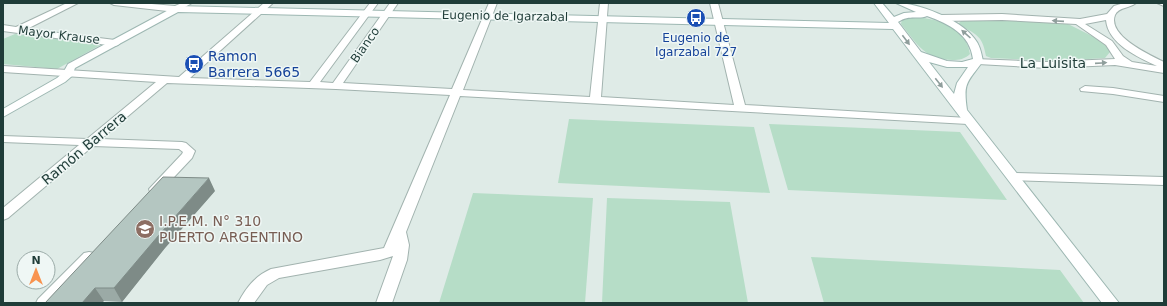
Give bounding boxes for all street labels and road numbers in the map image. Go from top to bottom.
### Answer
street label: Eugenio de Igarzabal [442,8,568,24]
street label: Mayor Krause [17,23,101,47]
street label: Bianco [348,24,382,66]
street label: La Luisita [1020,55,1086,71]
street label: Ramón Barrera [38,108,130,188]

